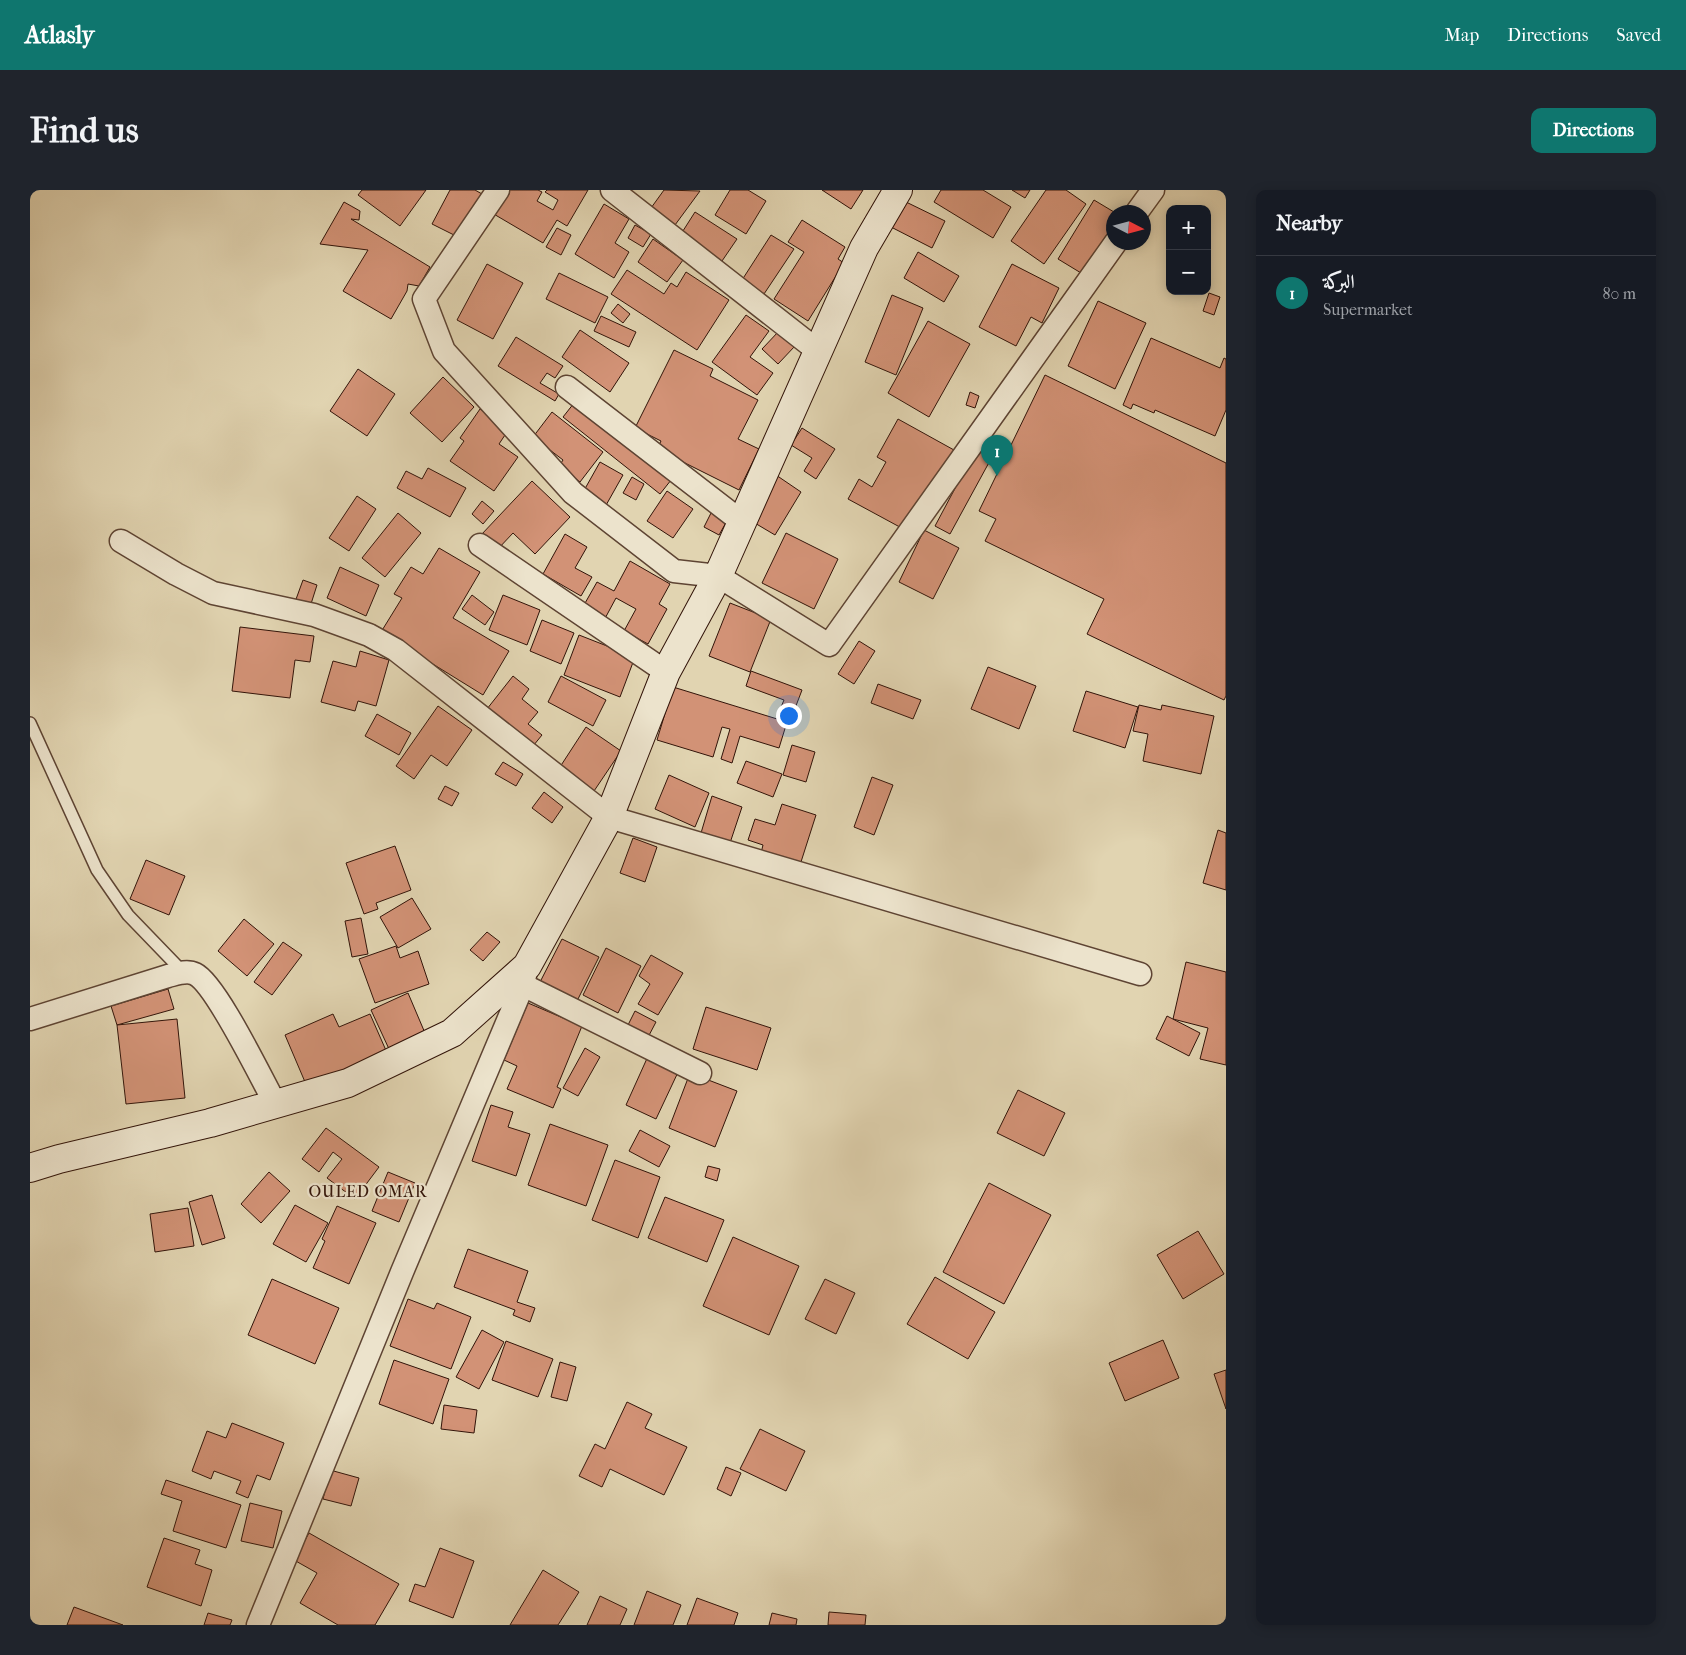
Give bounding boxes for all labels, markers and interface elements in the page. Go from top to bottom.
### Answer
text: Atlasly [25,21,94,49]
text: Map [1445,25,1479,46]
text: Directions [1507,25,1588,46]
text: Saved [1616,25,1661,46]
button: Directions [1531,108,1656,153]
text: Find us [30,110,139,151]
north arrow [1106,205,1151,250]
map controls [1166,205,1211,295]
button: + [1166,205,1211,250]
text: Nearby [1276,211,1342,235]
button: − [1166,250,1211,295]
text: البركة [1323,271,1355,293]
text: 1 [1289,284,1295,303]
text: 80 m [1602,284,1636,303]
text: Supermarket [1323,300,1413,319]
pin: 1 [981,435,1013,476]
your location [776,703,802,729]
district label: OULED OMAR [308,1182,428,1201]

